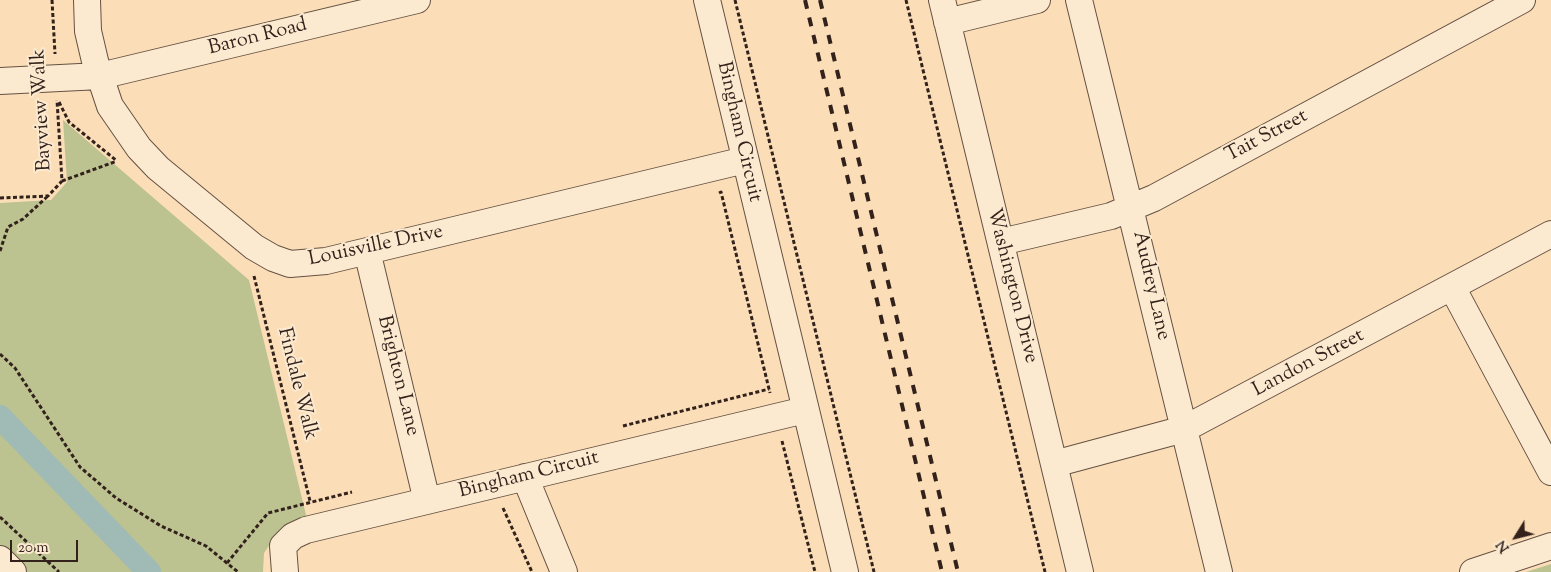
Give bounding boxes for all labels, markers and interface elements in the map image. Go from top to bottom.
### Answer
street label: Baron Road [206,14,310,62]
street label: Bayview Walk [28,48,58,172]
street label: Bingham Circuit [710,59,766,205]
street label: Tait Street [1222,105,1312,169]
street label: Washington Drive [980,206,1042,366]
street label: Louisville Drive [307,221,445,273]
street label: Audrey Lane [1126,229,1174,343]
street label: Brighton Lane [370,313,424,439]
street label: Landon Street [1249,325,1369,403]
street label: Findale Walk [271,326,321,442]
street label: Bingham Circuit [457,447,601,505]
north arrow [1491,512,1541,562]
scale bar [12,530,80,562]
text: N [1492,535,1515,556]
text: 20 m [18,538,49,559]

